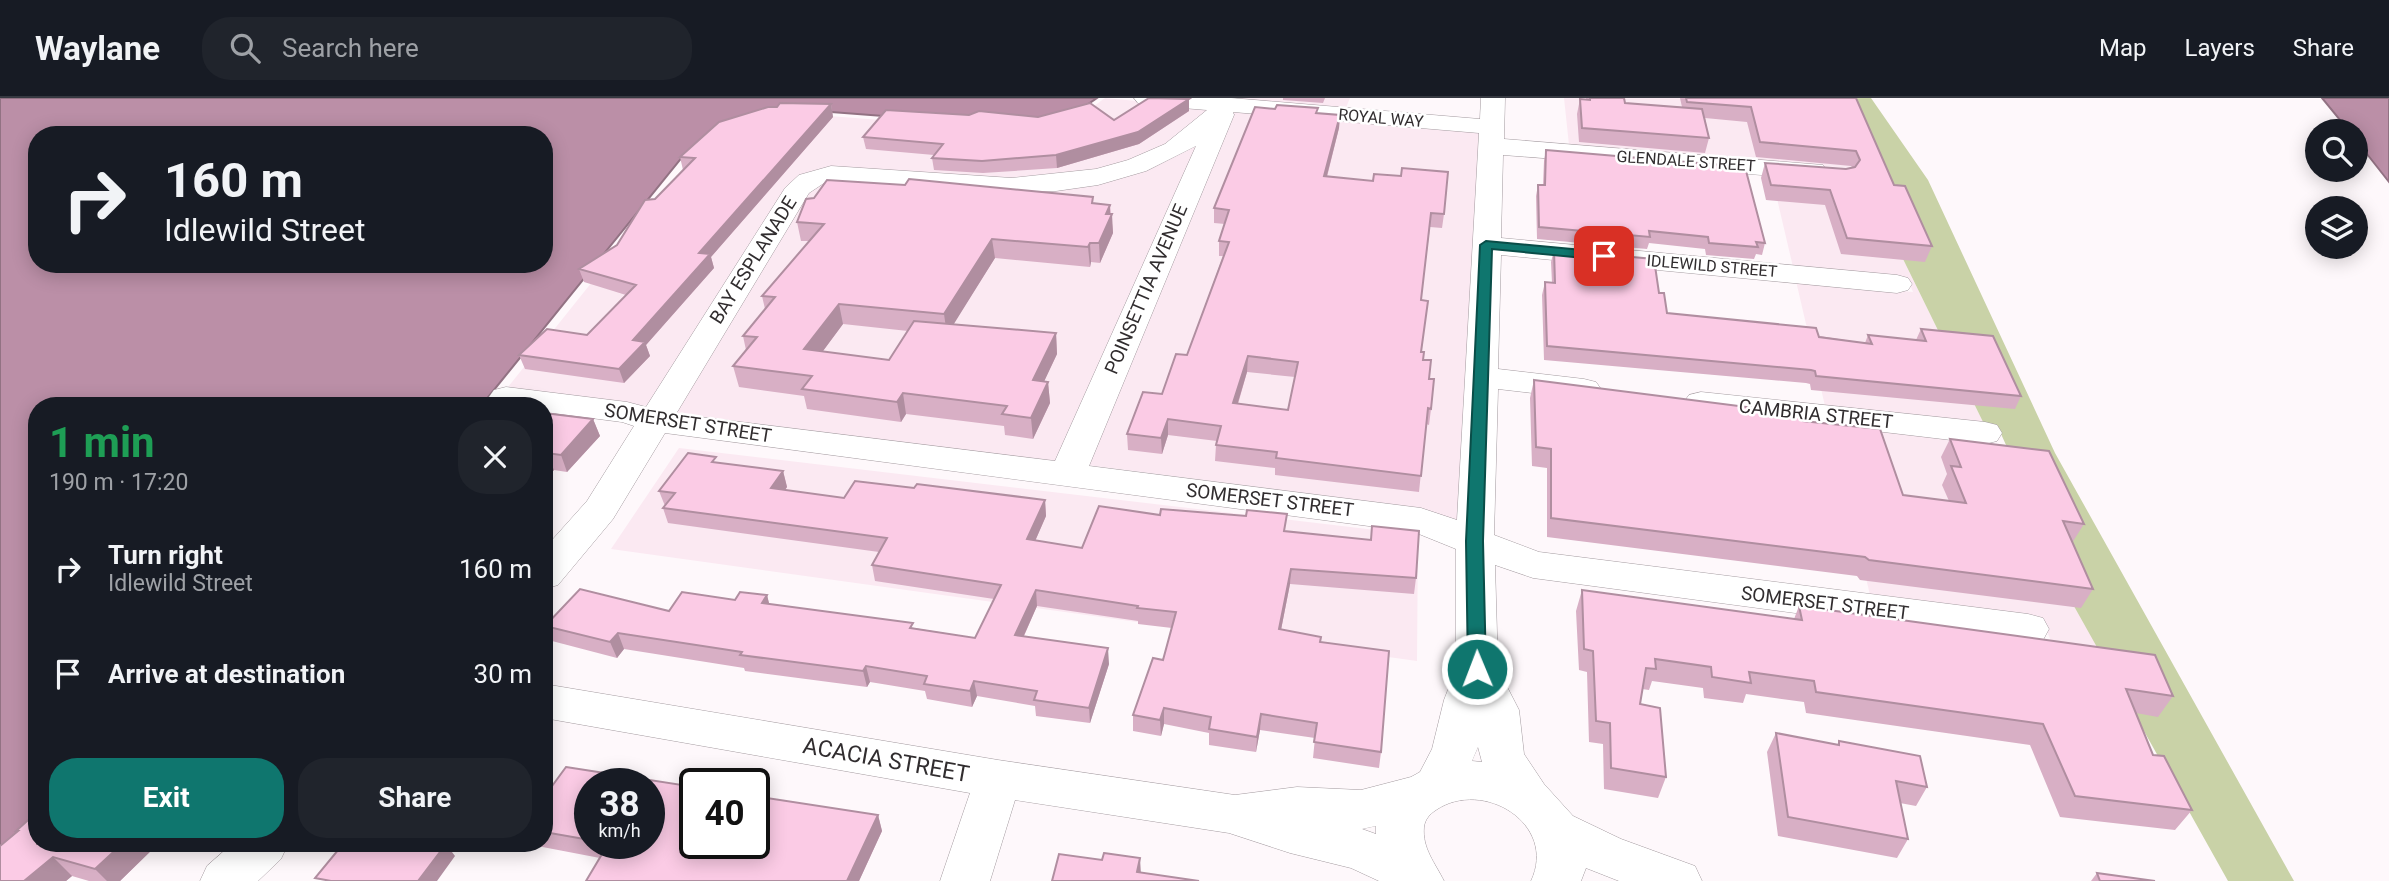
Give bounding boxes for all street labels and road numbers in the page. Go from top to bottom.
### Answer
street label: ROYAL WAY [1338,105,1425,131]
street label: GLENDALE STREET [1616,147,1757,175]
street label: BAY ESPLANADE [705,192,801,328]
street label: POINSETTIA AVENUE [1100,200,1192,377]
street label: IDLEWILD STREET [1646,251,1779,281]
street label: CAMBRIA STREET [1738,394,1894,434]
street label: SOMERSET STREET [603,398,773,448]
street label: SOMERSET STREET [1185,478,1355,522]
street label: SOMERSET STREET [1740,581,1910,625]
street label: ACACIA STREET [801,732,972,788]

